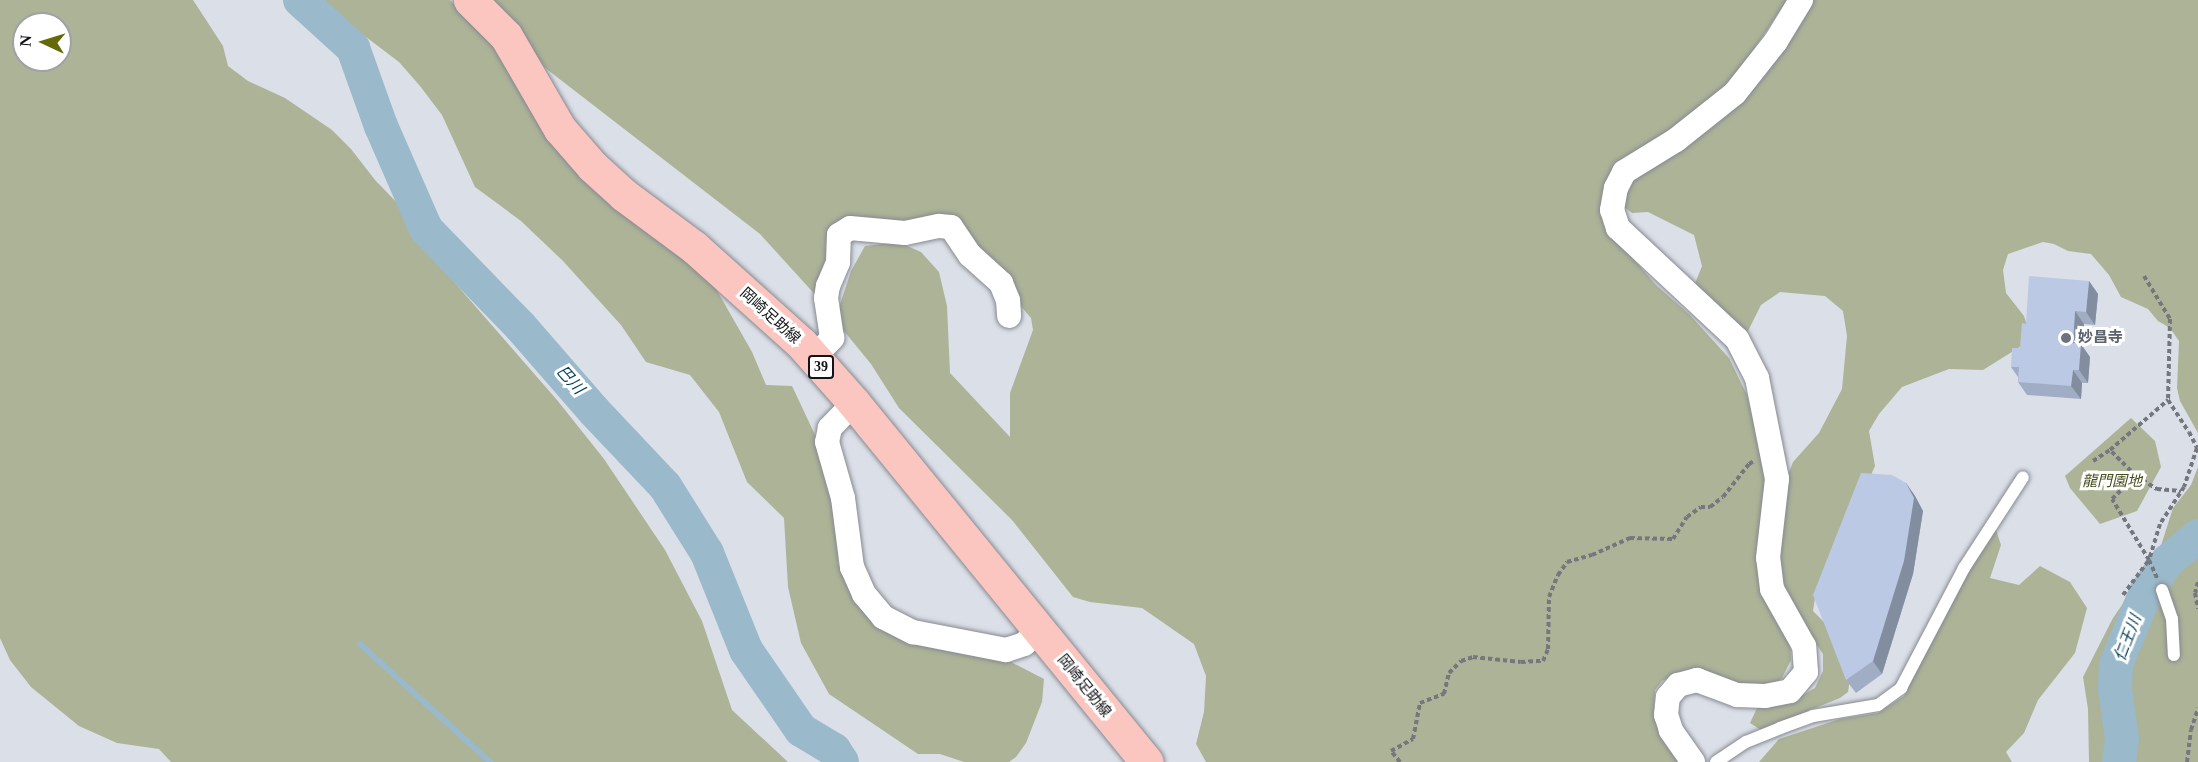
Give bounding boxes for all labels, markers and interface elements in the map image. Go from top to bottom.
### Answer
north arrow [12,12,72,72]
text: N [17,34,34,47]
street label: 岡崎足助線 [736,284,804,348]
place label: 妙昌寺 [2078,329,2123,347]
marker: 妙昌寺 [2059,331,2073,345]
road number: 39 [808,356,834,378]
water label: 巴川 [552,362,588,398]
park label: 龍門園地 [2082,473,2142,491]
water label: 仁王川 [2110,612,2146,664]
street label: 岡崎足助線 [1053,651,1115,721]

